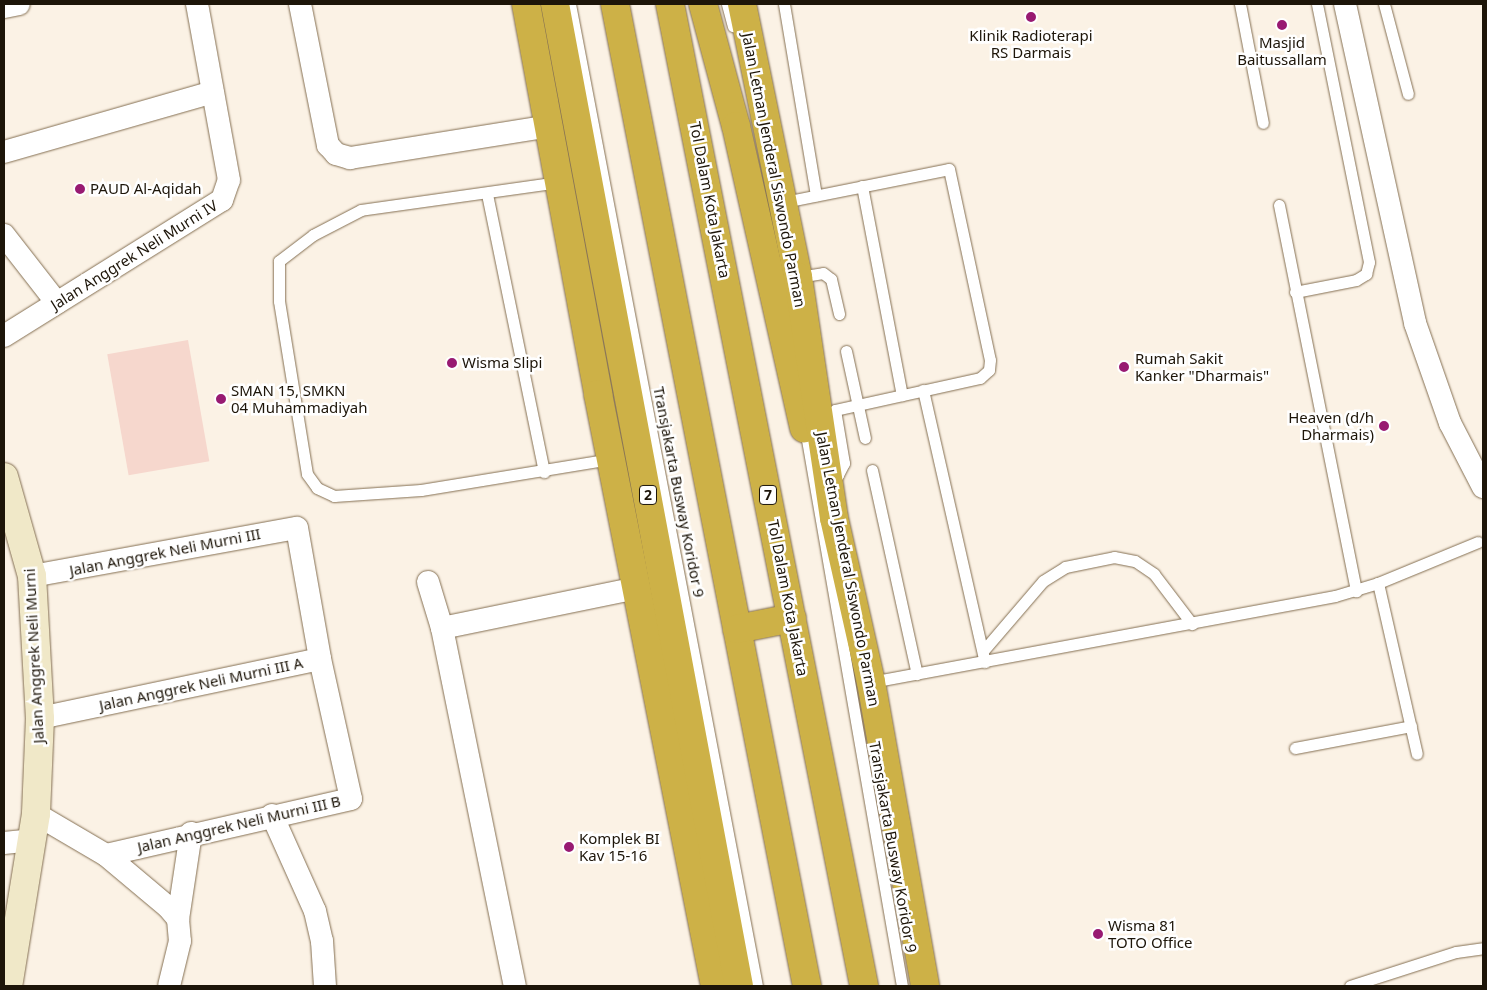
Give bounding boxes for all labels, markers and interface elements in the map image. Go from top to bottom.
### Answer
marker: Klinik Radioterapi RS Darmais [1024,10,1038,24]
marker: Masjid Baitussallam [1276,19,1288,31]
place label: Klinik Radioterapi RS Darmais [969,26,1093,61]
street label: Jalan Letnan Jenderal Siswondo Parman [739,31,809,309]
place label: Masjid Baitussallam [1237,33,1327,68]
street label: Tol Dalam Kota Jakarta [686,120,734,280]
place label: PAUD Al-Aqidah [90,180,202,198]
marker: PAUD Al-Aqidah [74,183,86,195]
street label: Jalan Anggrek Neli Murni IV [47,196,221,314]
place label: Rumah Sakit Kanker "Dharmais" [1135,349,1269,384]
place label: Wisma Slipi [462,354,542,372]
marker: Wisma Slipi [446,357,458,369]
marker: Rumah Sakit Kanker "Dharmais" [1117,360,1131,374]
place label: SMAN 15, SMKN 04 Muhammadiyah [231,381,368,416]
street label: Transjakarta Busway Koridor 9 [650,385,708,599]
marker: SMAN 15, SMKN 04 Muhammadiyah [215,393,227,405]
place label: Heaven (d/h Dharmais) [1288,408,1374,443]
marker: Heaven (d/h Dharmais) [1378,420,1390,432]
street label: Jalan Letnan Jenderal Siswondo Parman [813,430,883,708]
road number: 2 [638,484,658,506]
road number: 7 [758,484,778,506]
street label: Tol Dalam Kota Jakarta [764,518,812,678]
street label: Jalan Anggrek Neli Murni III [68,525,262,579]
street label: Jalan Anggrek Neli Murni [20,568,48,744]
street label: Jalan Anggrek Neli Murni III A [97,654,305,714]
street label: Transjakarta Busway Koridor 9 [866,740,920,954]
street label: Jalan Anggrek Neli Murni III B [136,792,342,856]
place label: Komplek BI Kav 15-16 [579,829,660,864]
marker: Komplek BI Kav 15-16 [563,841,575,853]
place label: Wisma 81 TOTO Office [1108,916,1193,951]
marker: Wisma 81 TOTO Office [1092,928,1104,940]

